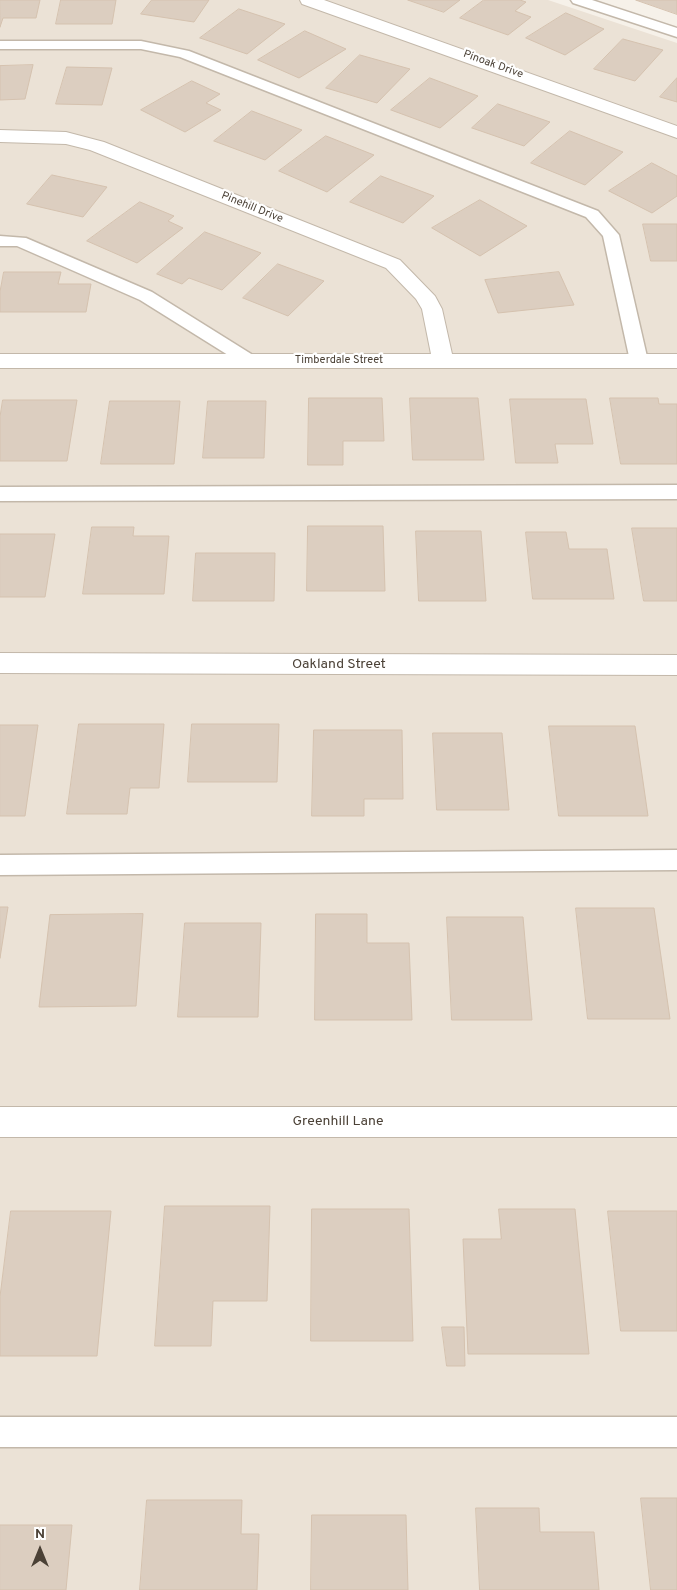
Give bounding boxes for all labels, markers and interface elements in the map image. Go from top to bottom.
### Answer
street label: Pinoak Drive [461,48,525,82]
street label: Pinehill Drive [219,190,285,226]
street label: Timberdale Street [295,354,383,368]
street label: Oakland Street [292,657,386,673]
street label: Greenhill Lane [292,1114,384,1130]
north arrow [15,1525,65,1575]
text: N [35,1526,45,1543]

